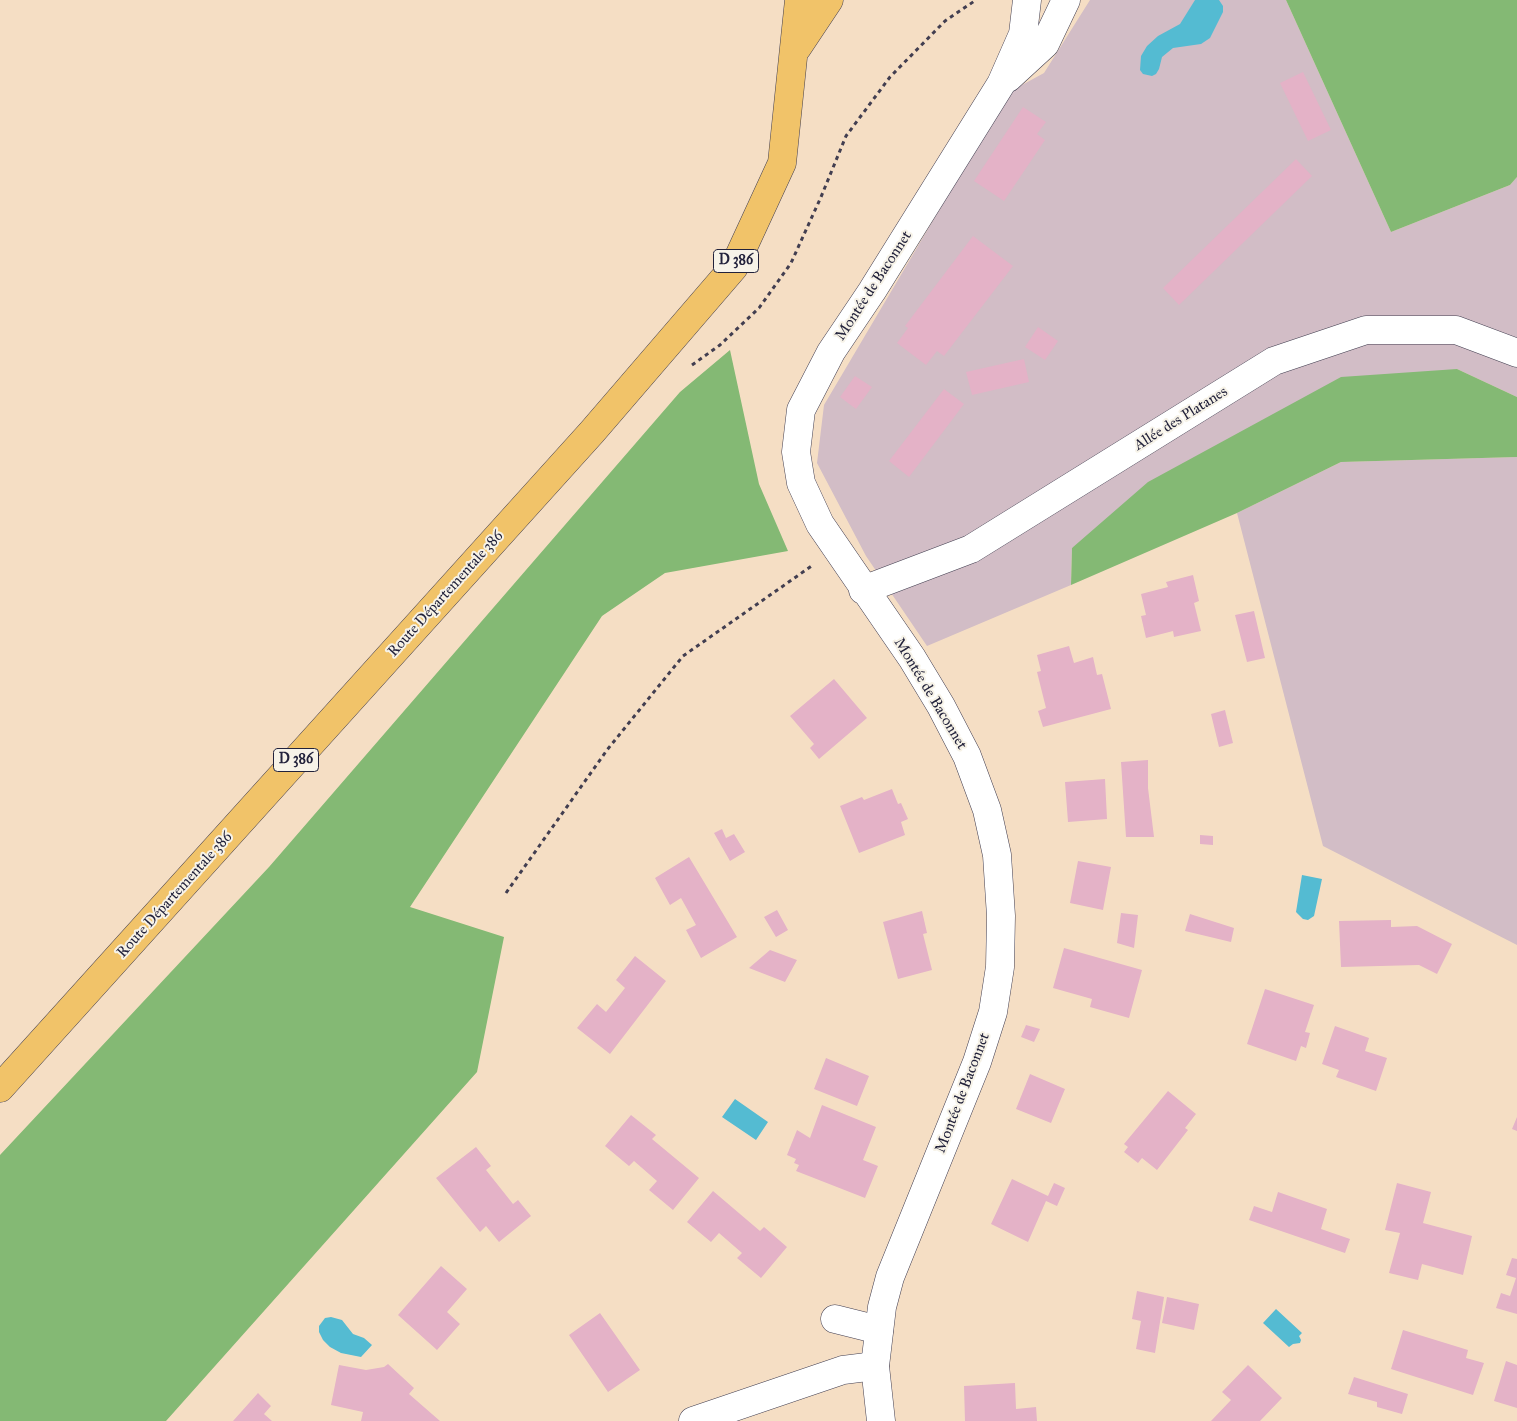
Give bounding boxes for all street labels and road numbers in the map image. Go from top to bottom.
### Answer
street label: Montée de Baconnet [832,228,916,344]
road number: D 386 [714,250,758,272]
street label: Allée des Platanes [1131,383,1231,455]
street label: Route Départementale 386 [385,527,507,661]
street label: Montée de Baconnet [890,635,970,753]
road number: D 386 [274,748,318,772]
street label: Route Départementale 386 [114,828,236,962]
street label: Montée de Baconnet [932,1030,994,1156]

